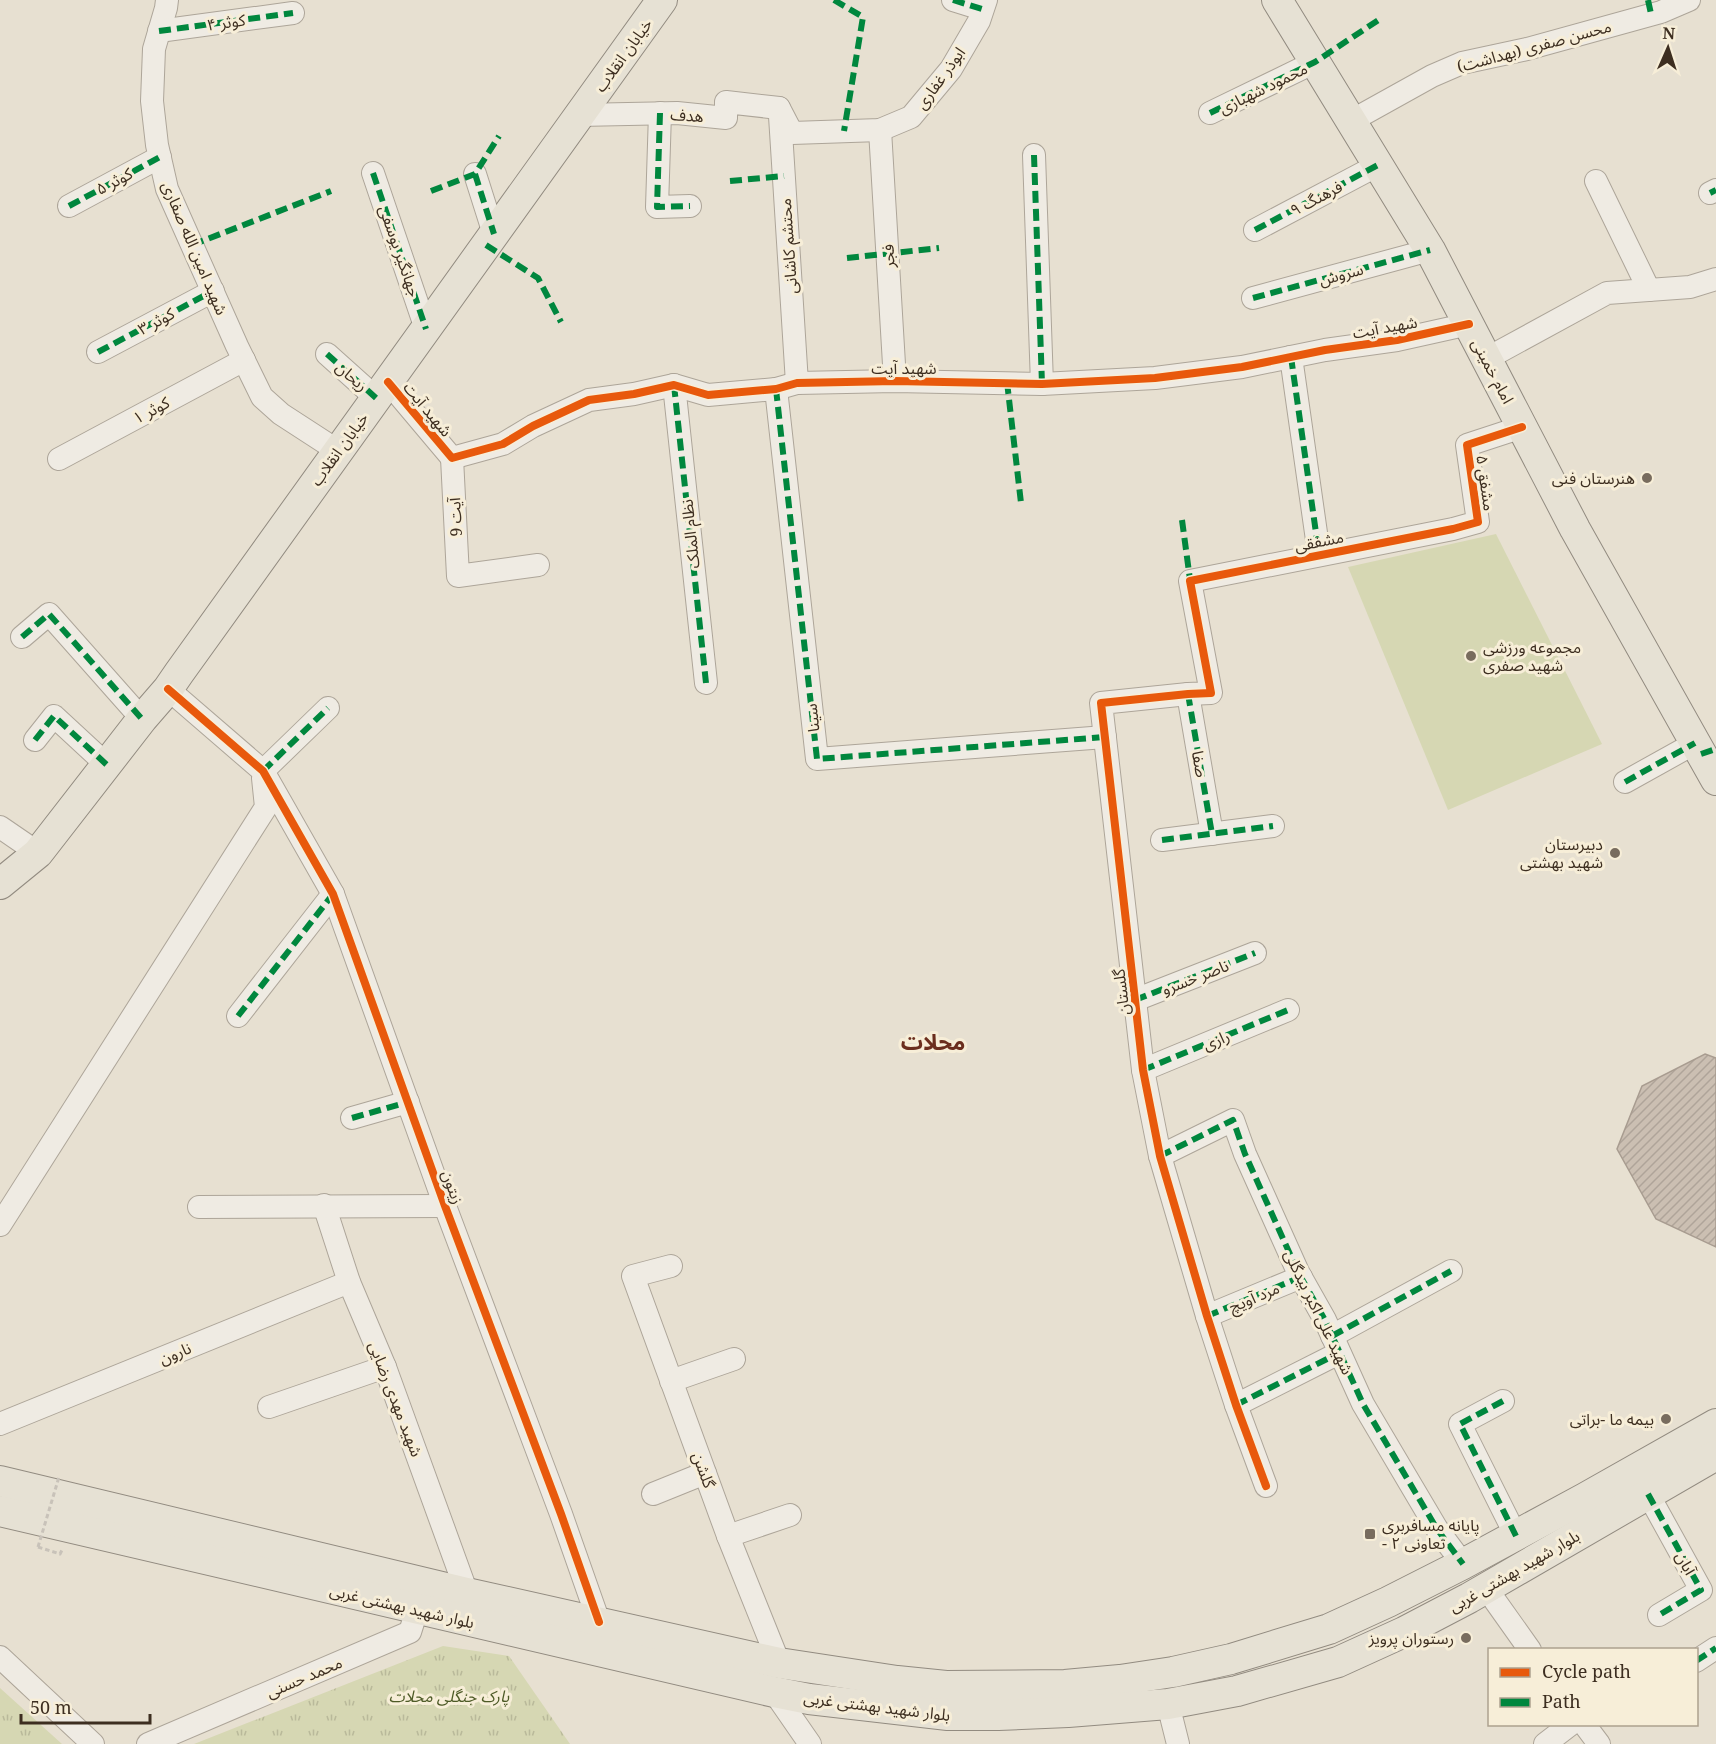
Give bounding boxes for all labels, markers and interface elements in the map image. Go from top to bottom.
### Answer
street label: کوثر ۴ [205,8,247,36]
street label: خیابان انقلاب [589,14,657,96]
street label: محسن صفری (بهداشت) [1454,15,1614,77]
north arrow [1638,18,1698,78]
text: N [1662,22,1676,44]
street label: ابوذر غفاری [910,42,970,114]
street label: محمود شهبازی [1215,57,1311,119]
street label: هدف [670,103,704,127]
street label: کوثر ۵ [92,162,137,200]
street label: فرهنگ ۹ [1286,175,1346,221]
street label: شهید امین الله صفاری [157,178,233,318]
street label: محتشم کاشانی [774,197,804,295]
street label: جهانگیر یوسفی [374,202,426,300]
street label: فجر [876,244,900,269]
street label: سروش [1316,258,1366,290]
street label: کوثر ۳ [134,302,179,340]
street label: شهید آیت [1351,310,1419,344]
street label: امام خمینی [1465,335,1519,408]
street label: ریحان [331,356,373,396]
street label: شهید آیت [871,357,937,379]
street label: شهید آیت [399,377,457,441]
street label: کوثر ۱ [129,391,174,429]
street label: خیابان انقلاب [305,408,373,490]
street label: مشفق ۵ [1471,454,1501,512]
place label: هنرستان فنی [1552,467,1635,489]
marker: هنرستان فنی [1640,471,1654,485]
street label: آیت 9 [443,496,467,537]
street label: نظام الملک [675,498,707,570]
street label: مشفقی [1293,525,1345,557]
place label: مجموعه ورزشی شهید صفری [1483,636,1581,676]
marker: مجموعه ورزشی شهید صفری [1464,649,1478,663]
street label: سینا [800,703,824,733]
street label: صفا [1187,749,1213,779]
place label: دبیرستان شهید بهشتی [1520,833,1603,873]
marker: دبیرستان شهید بهشتی [1608,846,1622,860]
street label: ناصر خسرو [1158,954,1232,1000]
street label: گلستان [1107,967,1135,1016]
street label: رازی [1199,1025,1233,1055]
district label: محلات [901,1026,965,1056]
street label: زیتون [437,1167,469,1207]
street label: شهید علی اکبر بیدگلی [1279,1246,1359,1378]
street label: مرد آویچ [1225,1276,1284,1319]
street label: نارون [156,1337,194,1369]
street label: شهید مهدی رضایی [364,1338,428,1460]
place label: بیمه ما -براتی [1570,1408,1654,1430]
marker: بیمه ما -براتی [1659,1412,1673,1426]
street label: گلشن [687,1449,721,1491]
place label: پایانه مسافربری - تعاونی ۲ [1382,1514,1480,1554]
street label: بلوار شهید بهشتی غربی [1445,1525,1583,1617]
marker: پایانه مسافربری - تعاونی ۲ [1363,1527,1377,1541]
street label: آبان [1671,1547,1702,1580]
street label: بلوار شهید بهشتی غربی [328,1579,476,1633]
place label: رستوران پرویز [1368,1627,1454,1649]
marker: رستوران پرویز [1459,1631,1473,1645]
legend [1488,1648,1698,1726]
street label: محمد حسنی [263,1651,345,1703]
text: Cycle path [1542,1659,1631,1683]
park label: پارک جنگلی محلات [389,1685,510,1707]
street label: بلوار شهید بهشتی غربی [802,1686,952,1726]
scale bar [21,1687,150,1725]
text: Path [1542,1689,1581,1713]
text: 50 m [30,1695,72,1719]

